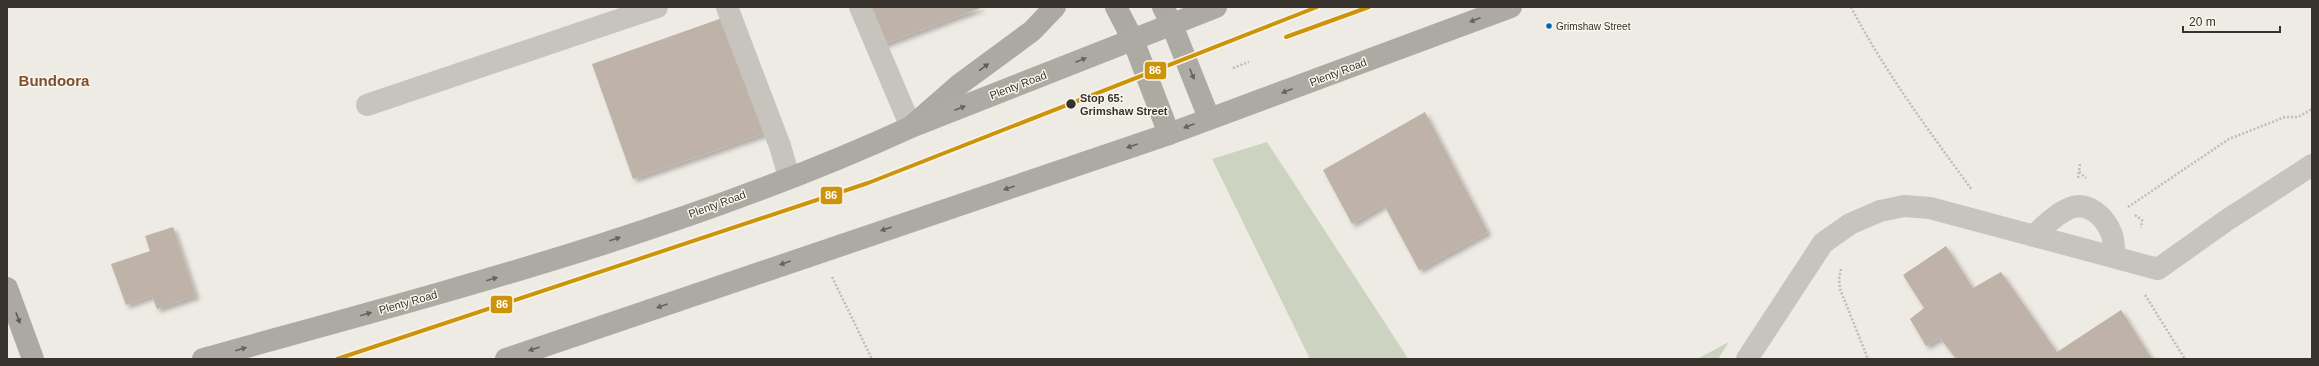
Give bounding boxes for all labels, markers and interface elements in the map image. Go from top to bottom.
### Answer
scale bar [2183,8,2280,34]
text: 20 m [2189,15,2216,29]
one-way arrow [1468,18,1480,24]
marker: Grimshaw Street [1544,21,1554,31]
place label: Grimshaw Street [1556,21,1631,32]
street label: Plenty Road [1308,56,1368,88]
one-way arrow [1076,57,1088,63]
line badge: 86 [1144,61,1167,80]
one-way arrow [979,63,989,71]
text: 86 [1149,64,1161,76]
one-way arrow [1189,68,1195,80]
street label: Plenty Road [988,69,1048,101]
district label: Bundoora [19,72,90,89]
one-way arrow [1281,88,1293,94]
place label: Stop 65: Grimshaw Street [1080,92,1168,117]
marker: Stop 65: Grimshaw Street [1064,97,1078,111]
one-way arrow [955,104,967,110]
one-way arrow [1183,123,1195,129]
one-way arrow [1126,144,1138,150]
one-way arrow [1003,185,1015,191]
line badge: 86 [820,186,843,205]
street label: Plenty Road [687,188,747,220]
text: 86 [825,189,837,201]
one-way arrow [880,227,892,233]
one-way arrow [609,235,621,241]
one-way arrow [779,261,791,267]
one-way arrow [486,276,498,282]
street label: Plenty Road [378,288,438,316]
line badge: 86 [490,295,513,314]
text: 86 [496,298,508,310]
one-way arrow [656,303,668,309]
one-way arrow [361,311,373,317]
one-way arrow [15,312,21,324]
one-way arrow [235,345,247,351]
one-way arrow [527,347,539,353]

